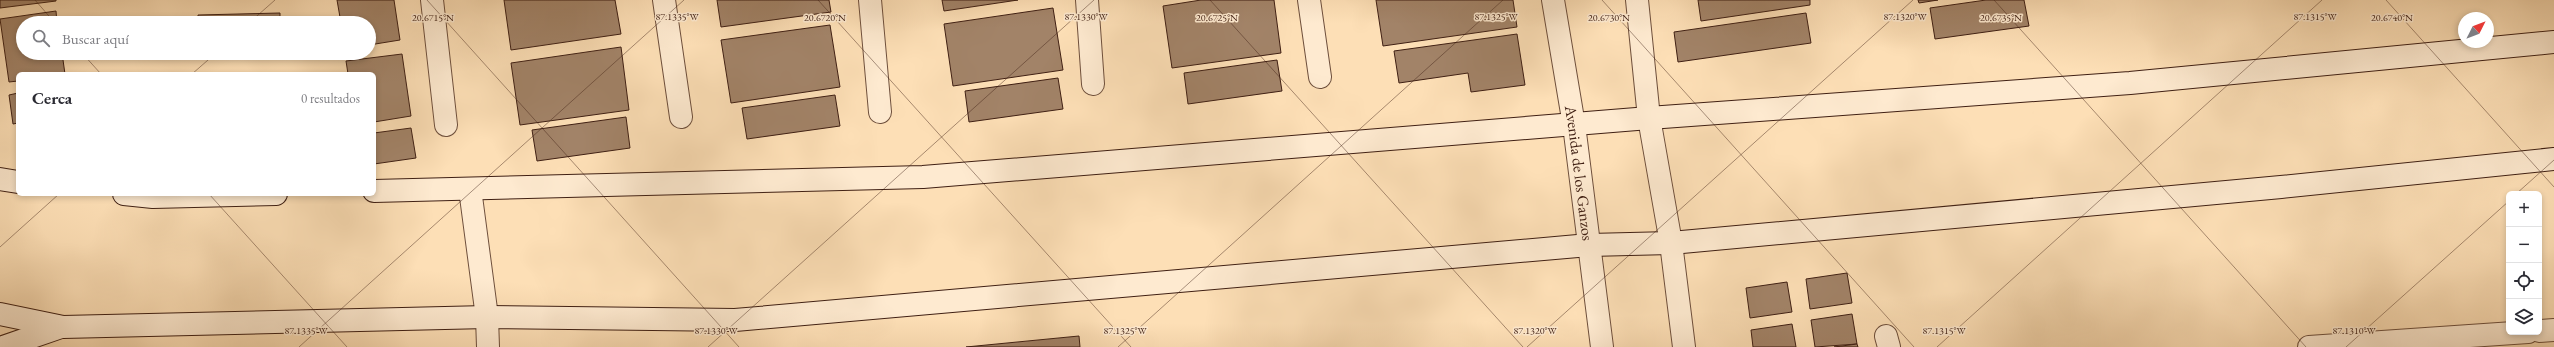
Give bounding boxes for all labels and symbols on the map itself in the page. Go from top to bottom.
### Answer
text: 87.1335°W [655,10,699,23]
text: 87.1330°W [1064,10,1108,23]
text: 87.1325°W [1474,10,1518,23]
text: 87.1320°W [1883,10,1927,23]
text: 87.1315°W [2293,10,2337,23]
text: 20.6715°N [412,11,454,24]
text: 20.6720°N [804,11,846,24]
text: 20.6725°N [1196,11,1238,24]
text: 20.6730°N [1588,11,1630,24]
text: 20.6735°N [1980,11,2022,24]
text: 20.6740°N [2371,11,2413,24]
north arrow [2458,12,2494,48]
street label: Avenida de los Ganzos [1560,103,1598,242]
text: 87.1335°W [284,324,328,337]
text: 87.1330°W [694,324,738,337]
text: 87.1325°W [1103,324,1147,337]
text: 87.1320°W [1513,324,1557,337]
text: 87.1315°W [1922,324,1966,337]
text: 87.1310°W [2332,324,2376,337]

